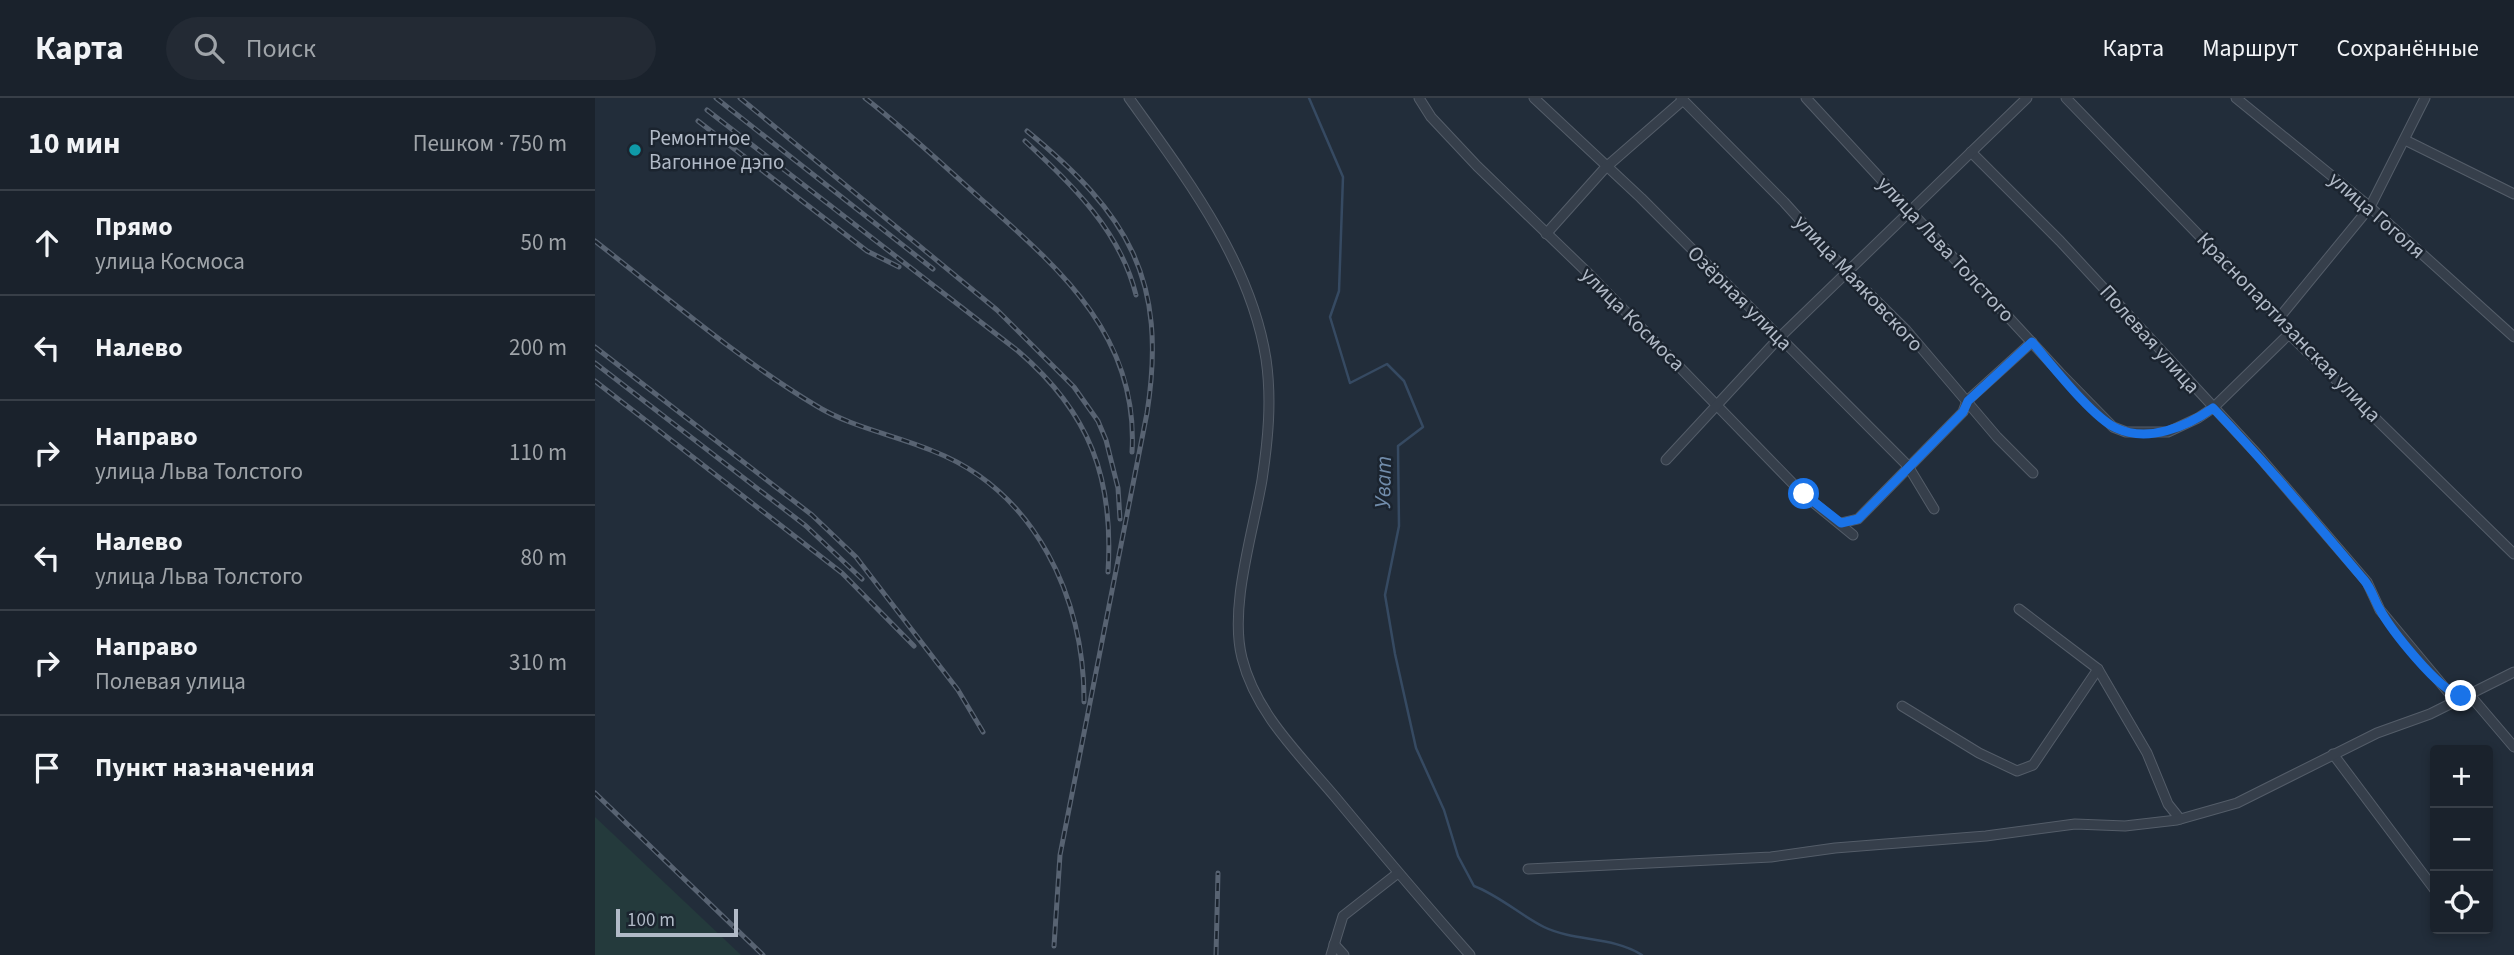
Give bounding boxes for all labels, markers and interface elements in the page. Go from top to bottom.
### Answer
search box [166,17,656,80]
text: Карта [35,25,124,72]
icon: search [190,29,228,67]
text: Поиск [246,30,316,67]
text: Карта [2103,31,2164,66]
text: Маршрут [2202,31,2298,66]
text: Сохранённые [2336,31,2479,66]
text: 10 мин [28,122,120,165]
place label: Ремонтное Вагонное дэпо [649,123,784,177]
text: Пешком · 750 m [413,127,567,160]
marker: Ремонтное Вагонное дэпо [627,142,643,158]
street label: улица Гоголя [2322,164,2432,266]
street label: улица Льва Толстого [1870,169,2022,329]
text: Прямо [95,208,173,245]
street label: улица Маяковского [1787,208,1931,358]
icon: ahead [28,224,66,262]
street label: Краснопартизанская улица [2190,225,2388,429]
text: 50 m [520,226,567,259]
street label: Озёрная улица [1681,239,1799,357]
text: улица Космоса [95,245,245,278]
street label: улица Космоса [1574,260,1692,378]
street label: Полевая улица [2093,278,2207,400]
icon: left [28,329,66,367]
text: Налево [95,329,183,366]
text: 200 m [509,331,567,364]
text: Направо [95,418,198,455]
icon: right [28,434,66,472]
text: 110 m [509,436,567,469]
text: улица Льва Толстого [95,455,303,488]
water label: Уват [1366,455,1400,509]
route start [1788,478,1819,509]
text: Налево [95,523,183,560]
icon: left [28,539,66,577]
text: 80 m [520,541,567,574]
text: улица Льва Толстого [95,560,303,593]
text: Направо [95,628,198,665]
icon: right [28,644,66,682]
text: 310 m [509,646,567,679]
text: Полевая улица [95,665,246,698]
route end [2445,680,2476,711]
map controls [2430,745,2493,934]
button: + [2430,745,2493,808]
icon: arrive [28,749,66,787]
text: Пункт назначения [95,749,315,786]
button: − [2430,808,2493,871]
button: locate [2430,871,2493,934]
scale bar [616,906,739,938]
text: 100 m [627,907,675,934]

